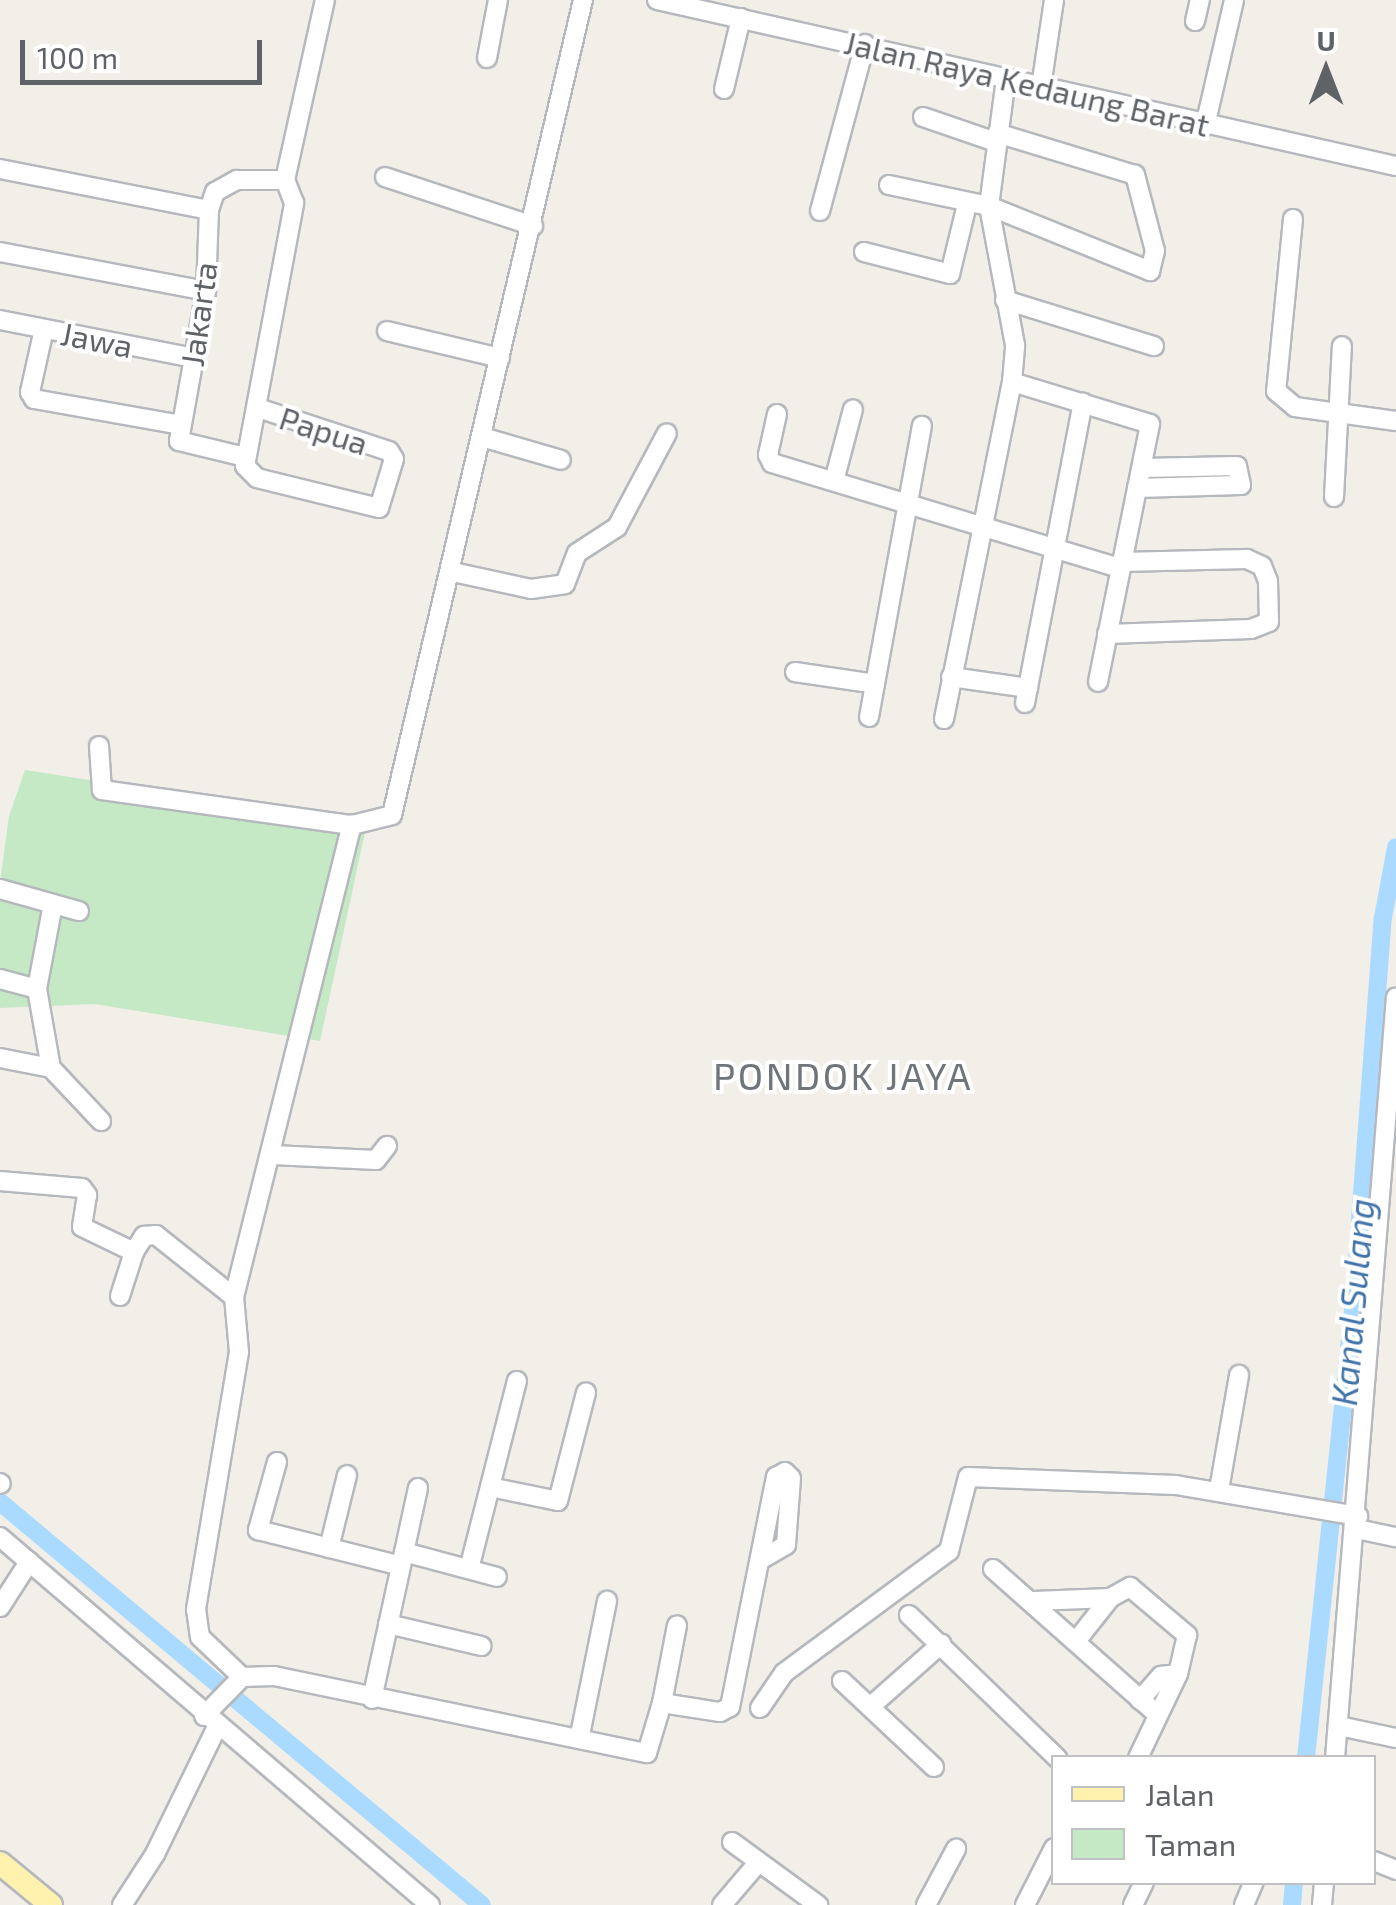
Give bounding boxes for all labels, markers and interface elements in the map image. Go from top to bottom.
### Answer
scale bar [25,20,268,82]
north arrow [1276,20,1376,120]
street label: Jalan Raya Kedaung Barat [841,22,1213,144]
text: U [1316,23,1336,57]
text: 100 m [37,39,118,75]
street label: Jakarta [172,259,224,369]
street label: Jawa [58,313,136,365]
street label: Papua [275,398,373,462]
district label: PONDOK JAYA [712,1053,974,1099]
water label: Kanal Sulang [1322,1196,1382,1408]
legend [1051,1755,1376,1885]
text: Jalan [1145,1776,1214,1812]
text: Taman [1145,1826,1236,1862]

